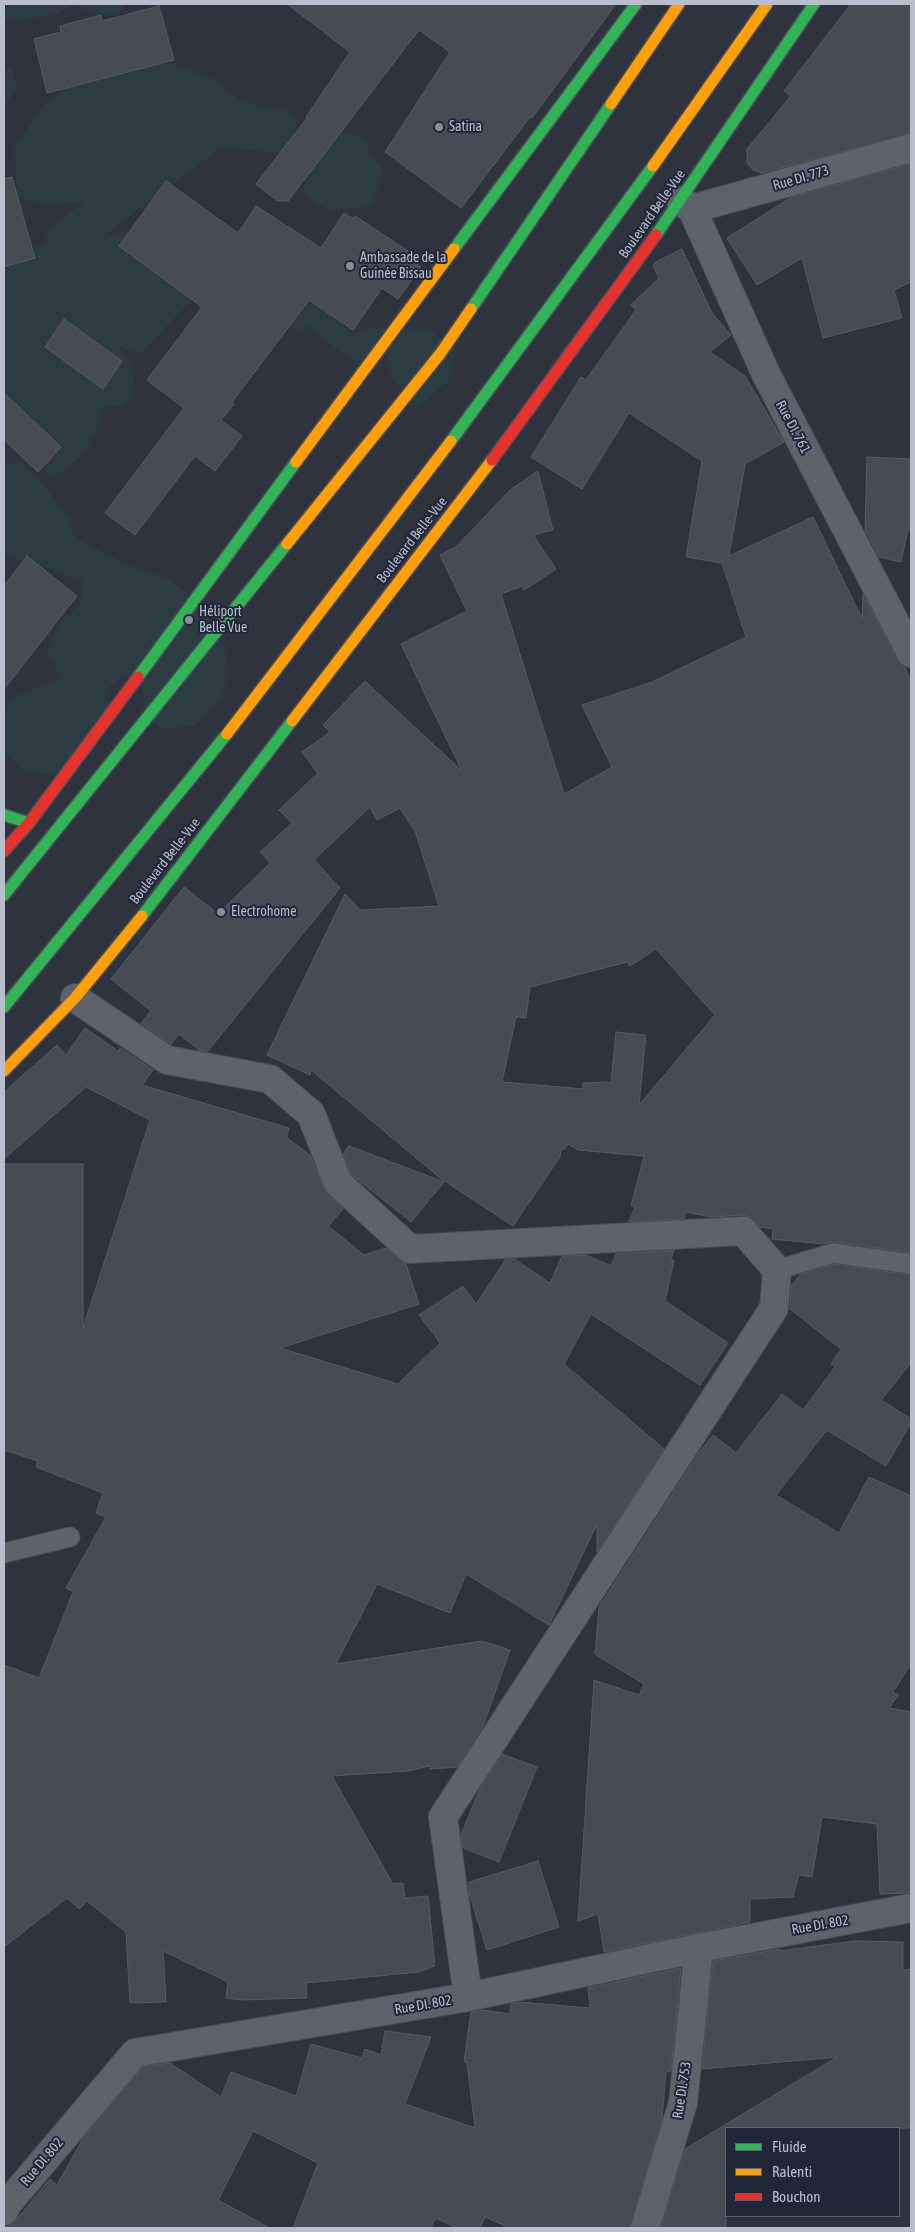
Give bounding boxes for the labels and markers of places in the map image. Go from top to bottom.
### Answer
place label: Satina [449,119,482,135]
marker: Satina [433,121,445,133]
place label: Ambassade de la Guinée Bissau [360,250,447,282]
marker: Ambassade de la Guinée Bissau [344,260,356,272]
place label: Héliport Belle Vue [199,604,247,636]
marker: Héliport Belle Vue [183,614,195,626]
place label: Electrohome [231,904,297,920]
marker: Electrohome [215,906,227,918]

